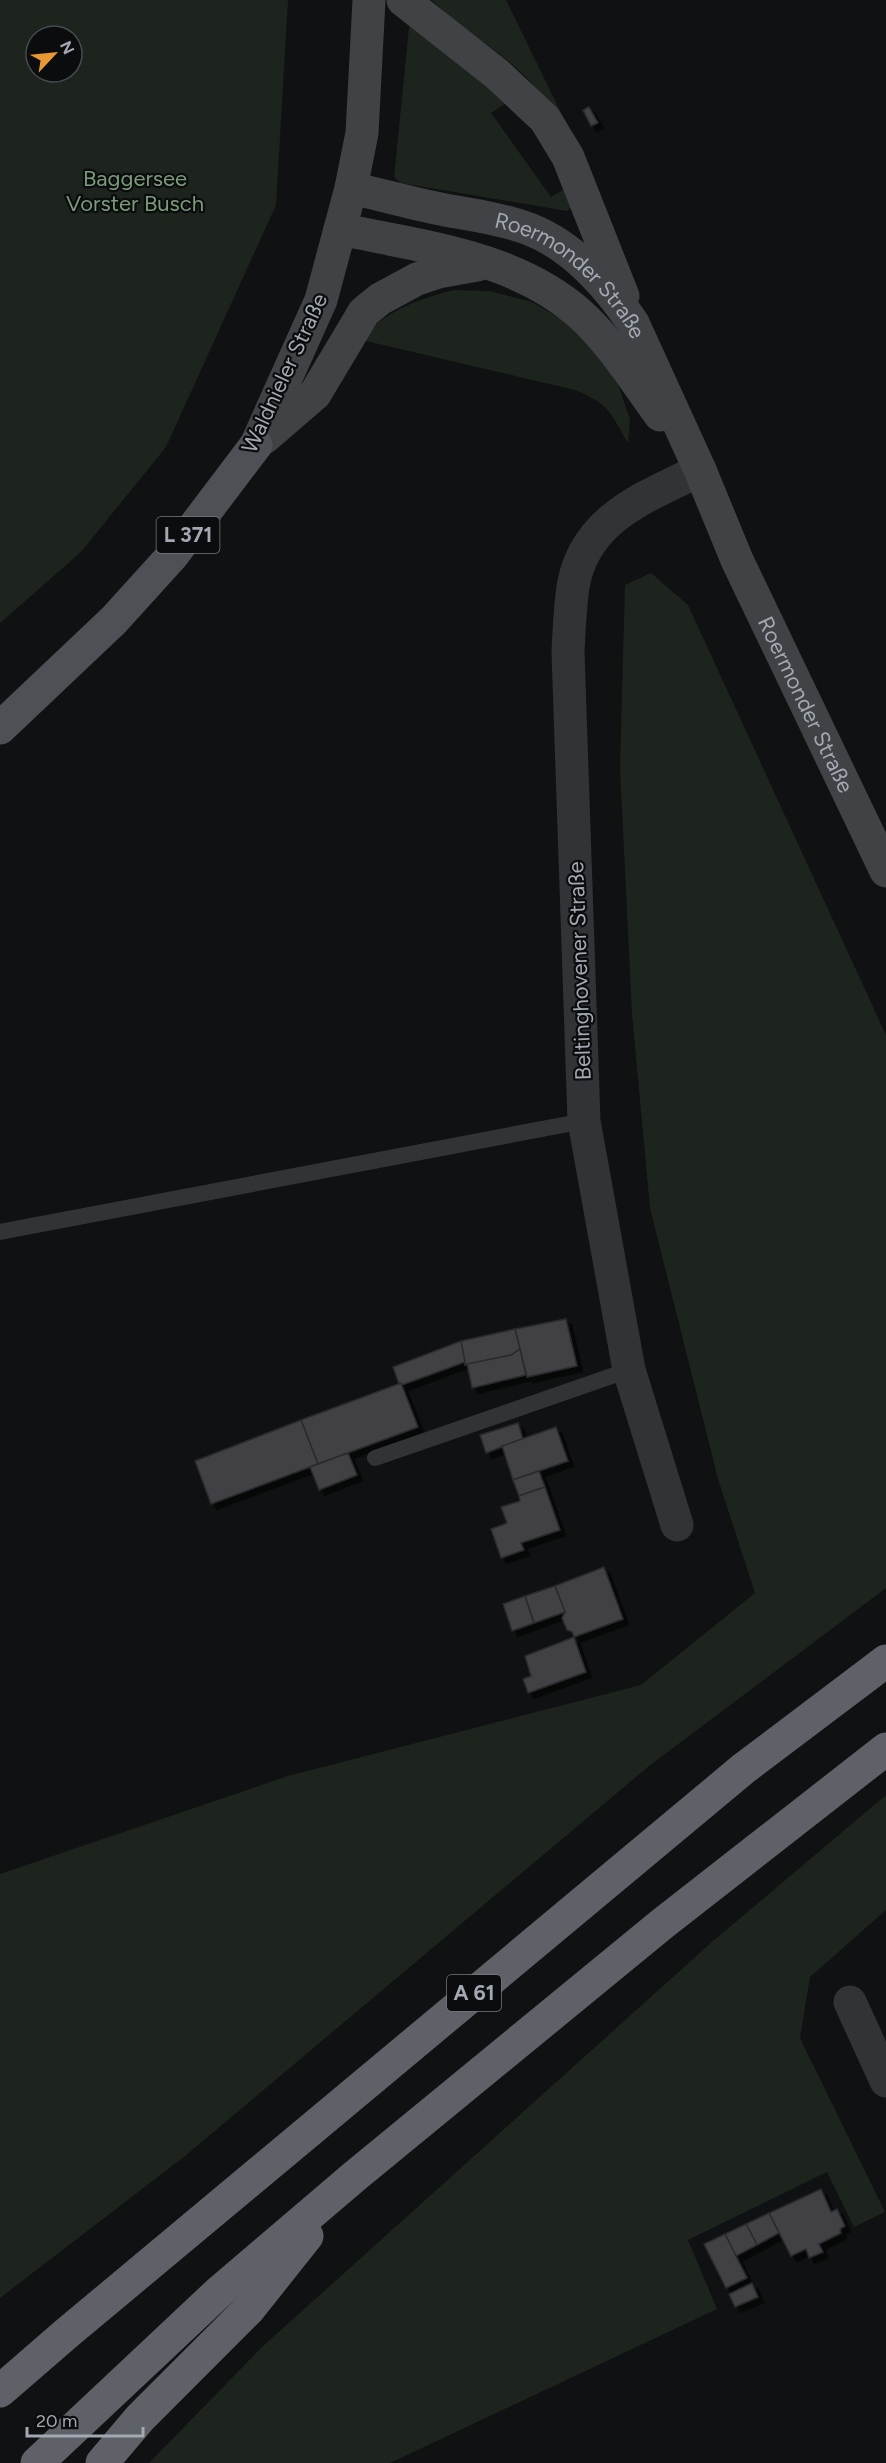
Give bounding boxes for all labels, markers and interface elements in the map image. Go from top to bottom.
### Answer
north arrow [24,24,84,84]
text: N [56,38,78,57]
park label: Baggersee Vorster Busch [66,165,204,217]
street label: Roermonder Straße [492,207,651,343]
street label: Waldnieler Straße [236,289,333,457]
road number: L 371 [156,517,219,553]
street label: Roermonder Straße [752,612,859,797]
street label: Beltinghovener Straße [562,861,597,1081]
road number: A 61 [447,1975,501,2011]
scale bar [27,2400,142,2438]
text: 20 m [36,2410,77,2432]

